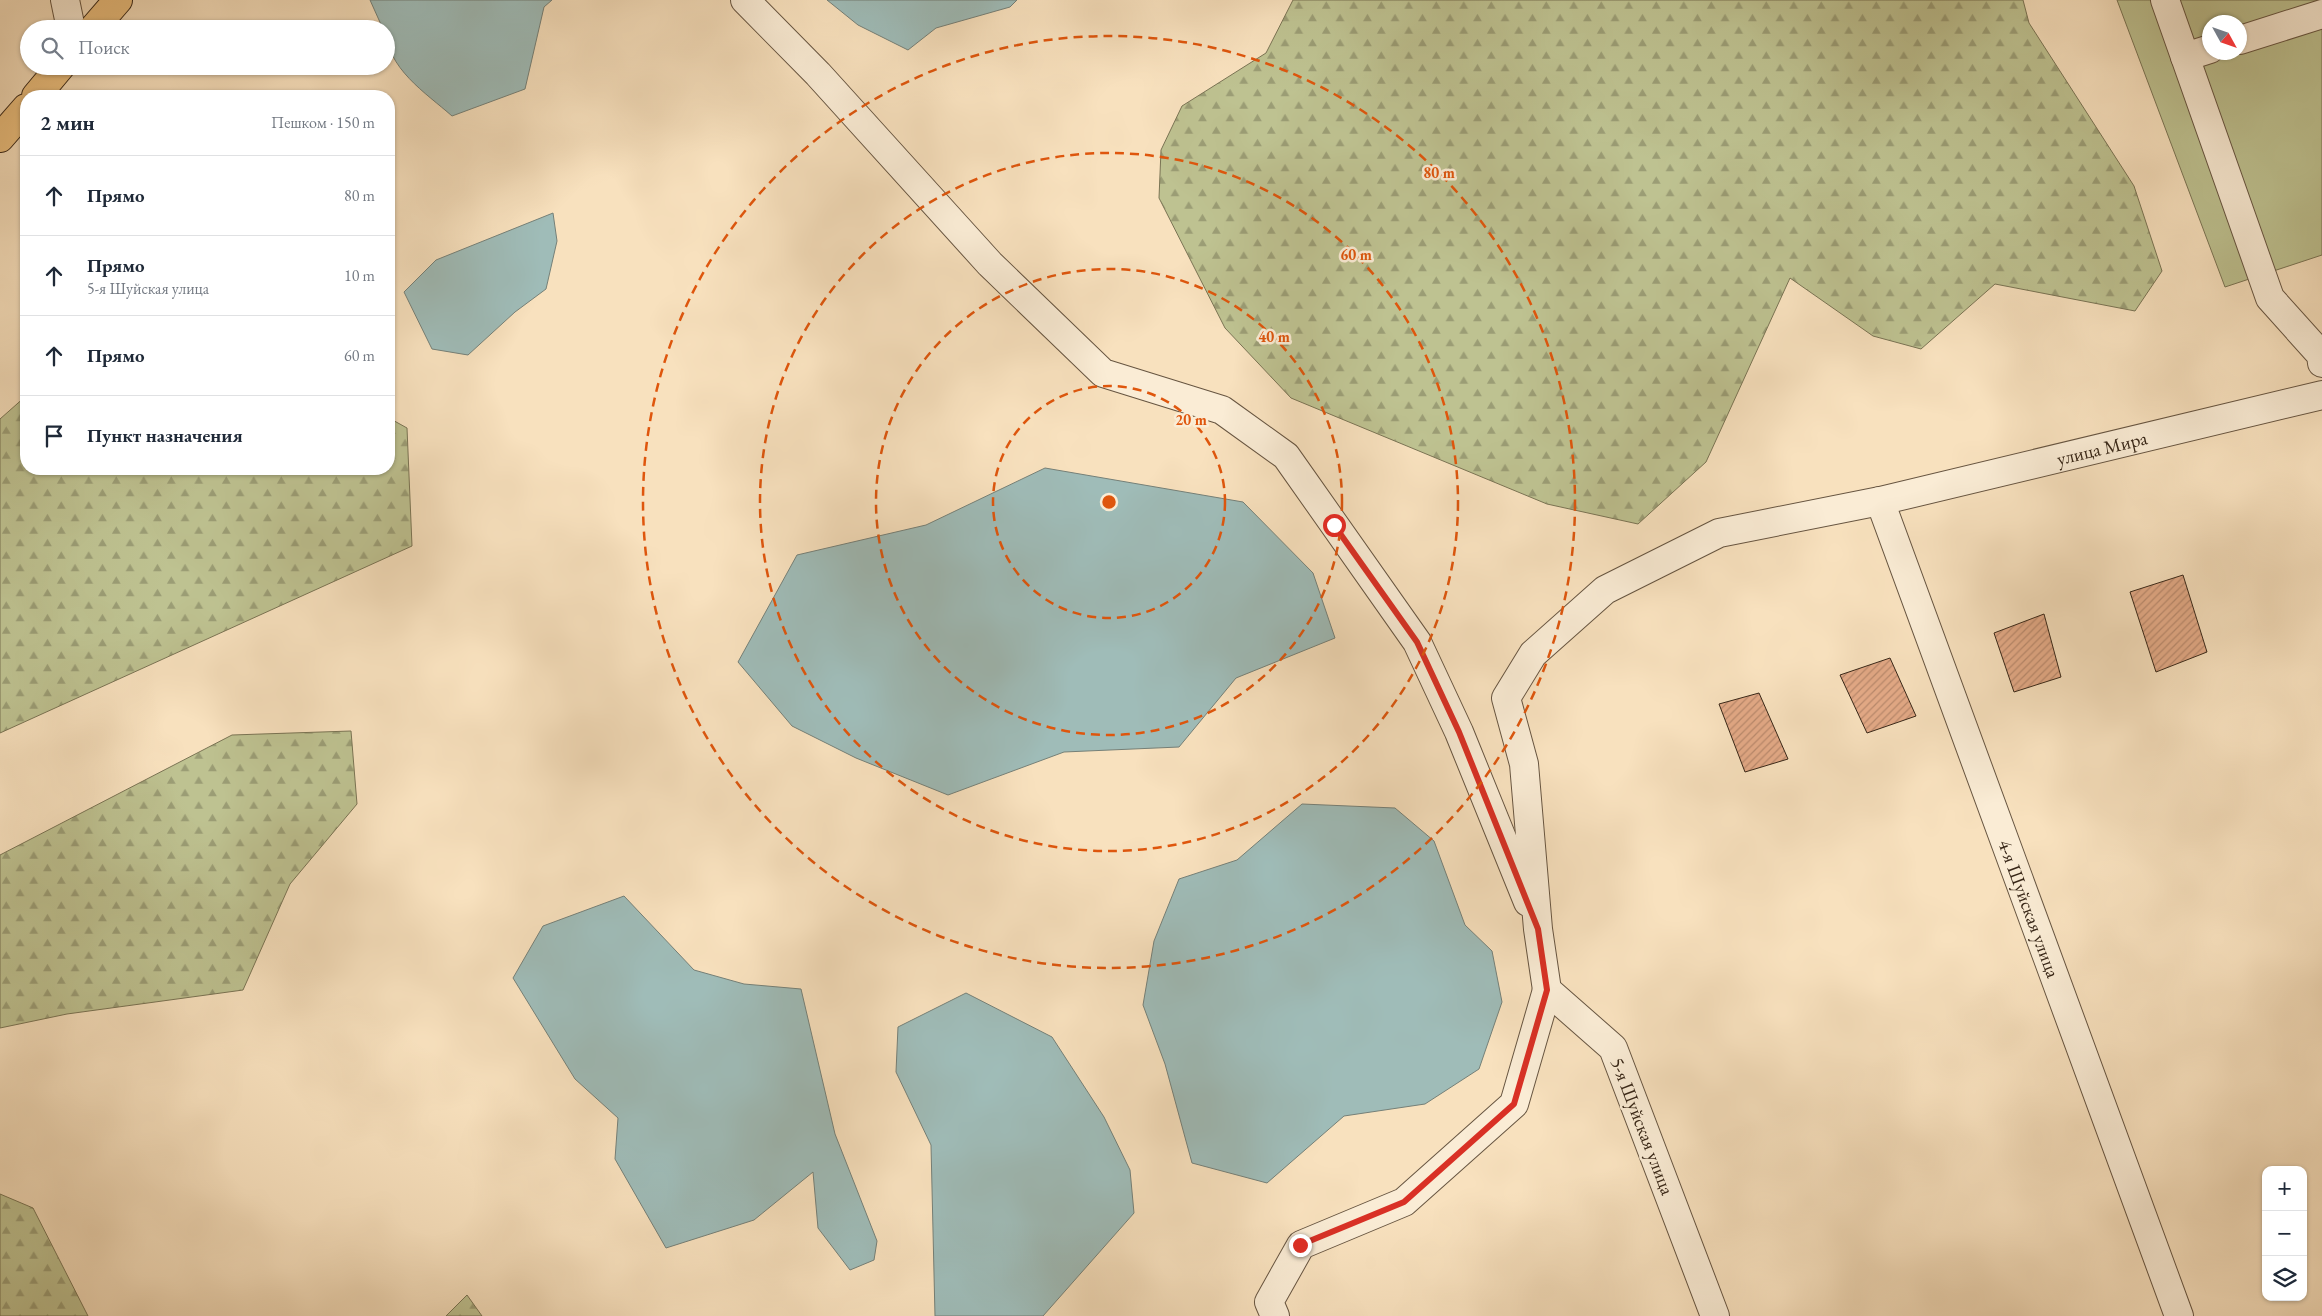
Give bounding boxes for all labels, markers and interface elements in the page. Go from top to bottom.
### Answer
north arrow [2202,15,2247,60]
search box [20,20,395,75]
icon: search [38,34,66,62]
text: Поиск [78,35,130,60]
text: 2 мин [40,109,95,136]
text: Пешком · 150 m [271,112,375,133]
text: 80 m [1423,163,1455,182]
icon: ahead [40,182,68,210]
text: Прямо [87,183,145,208]
text: 80 m [344,185,375,206]
text: 60 m [1340,245,1372,264]
text: Прямо [87,253,145,278]
icon: ahead [40,262,68,290]
text: 10 m [344,265,375,286]
text: 5-я Шуйская улица [87,278,209,299]
text: 40 m [1258,327,1290,346]
icon: ahead [40,342,68,370]
text: Прямо [87,343,145,368]
text: 60 m [344,345,375,366]
text: 20 m [1175,410,1207,429]
icon: arrive [40,422,68,450]
text: Пункт назначения [87,423,243,448]
street label: улица Мира [2054,425,2150,471]
centre of rings [1100,493,1118,511]
route start [1323,514,1346,537]
street label: 4-я Шуйская улица [1992,836,2066,982]
street label: 5-я Шуйская улица [1605,1054,1680,1199]
map controls [2262,1166,2307,1301]
button: + [2262,1166,2307,1211]
button: − [2262,1211,2307,1256]
route end [1289,1234,1312,1257]
button: layers [2262,1256,2307,1301]

